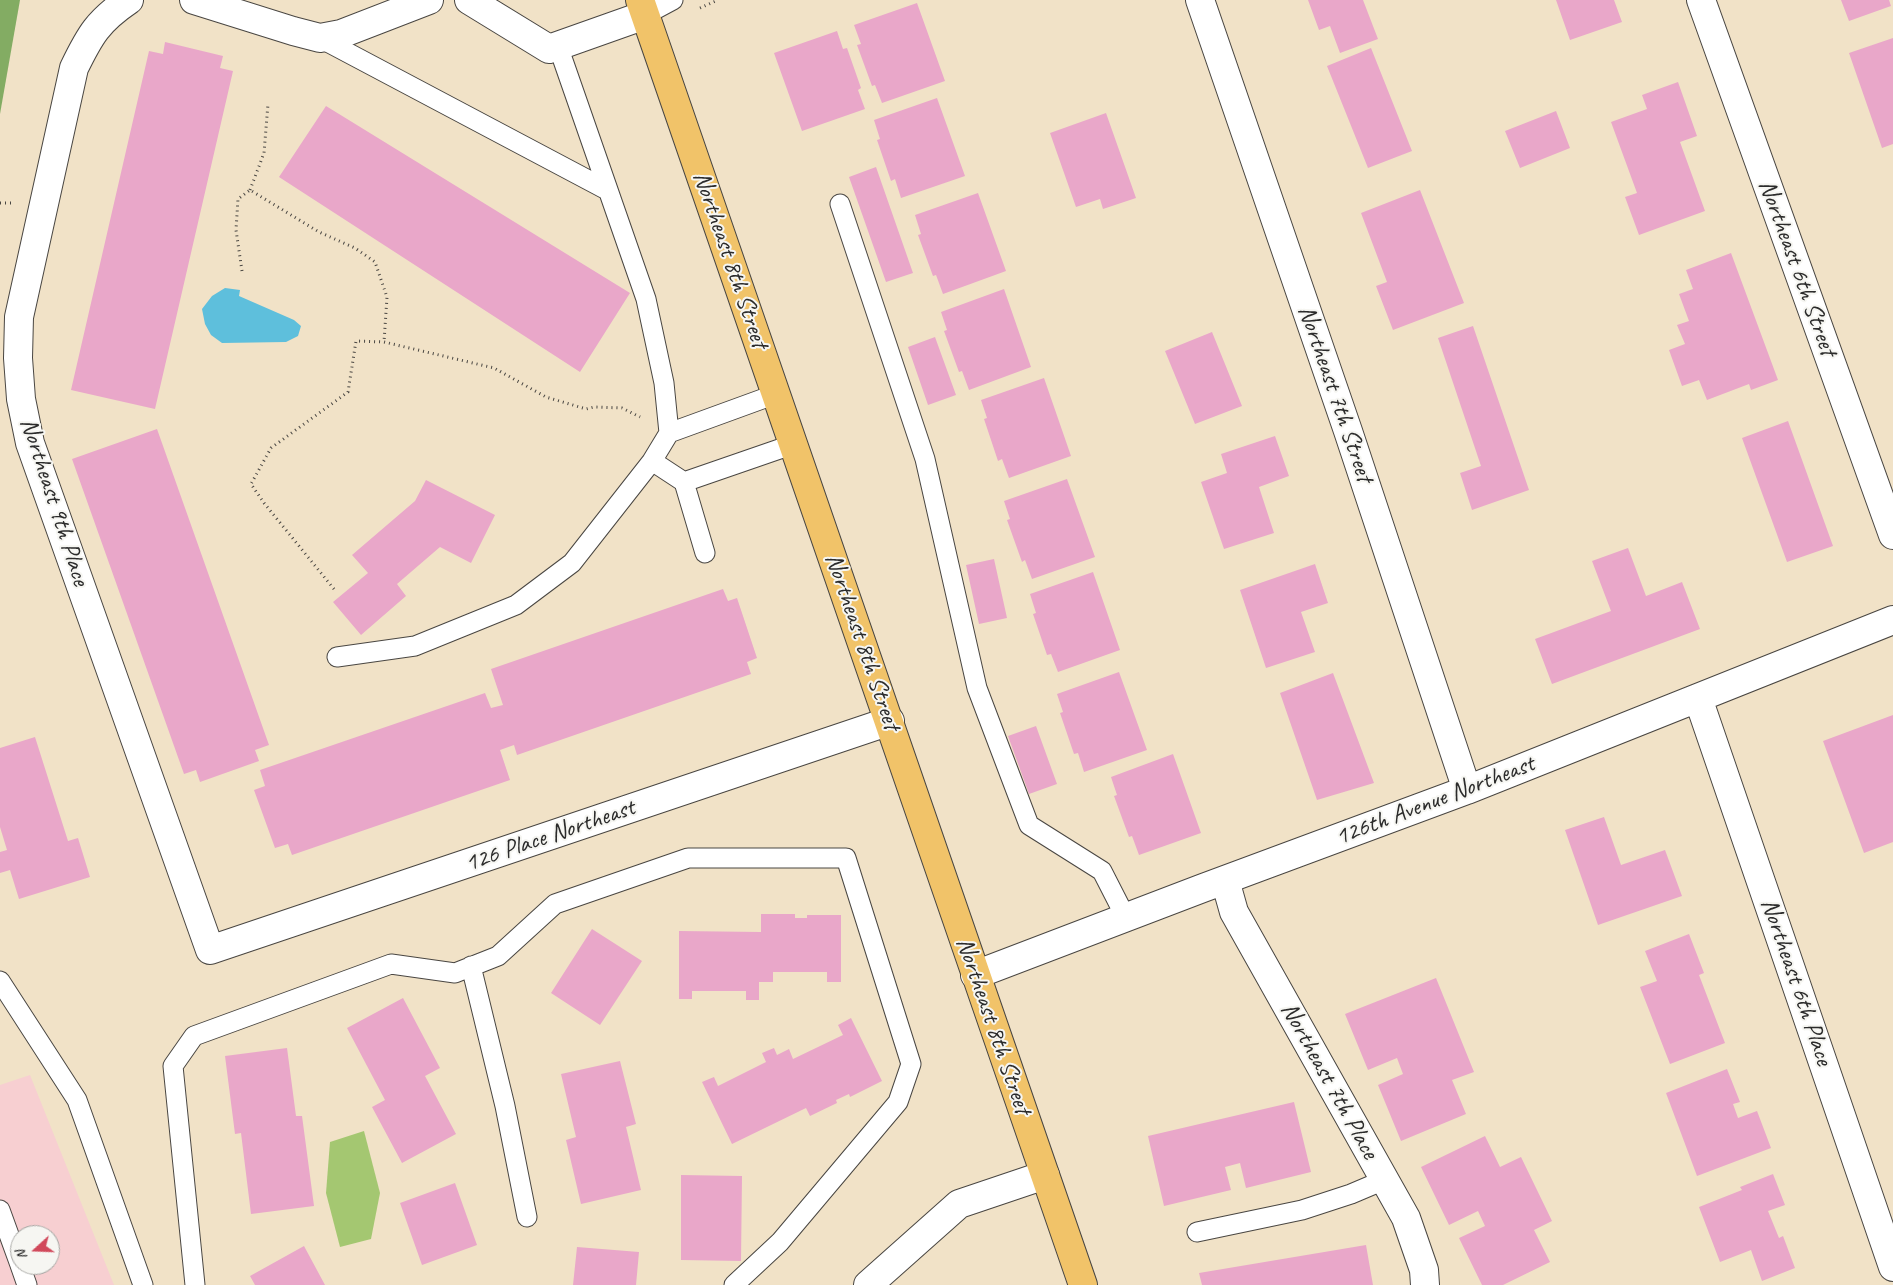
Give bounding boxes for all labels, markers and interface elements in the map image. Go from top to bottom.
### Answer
street label: Northeast 8th Street [686,168,774,352]
street label: Northeast 6th Street [1751,176,1843,360]
street label: Northeast 7th Street [1291,302,1379,486]
street label: Northeast 9th Place [13,414,95,590]
street label: Northeast 8th Street [818,550,906,734]
street label: 126th Avenue Northeast [1331,749,1539,853]
street label: 126 Place Northeast [461,793,639,879]
street label: Northeast 6th Place [1753,895,1839,1069]
street label: Northeast 8th Street [949,934,1037,1118]
street label: Northeast 7th Place [1274,997,1384,1165]
north arrow [10,1225,60,1275]
text: N [12,1248,31,1262]

